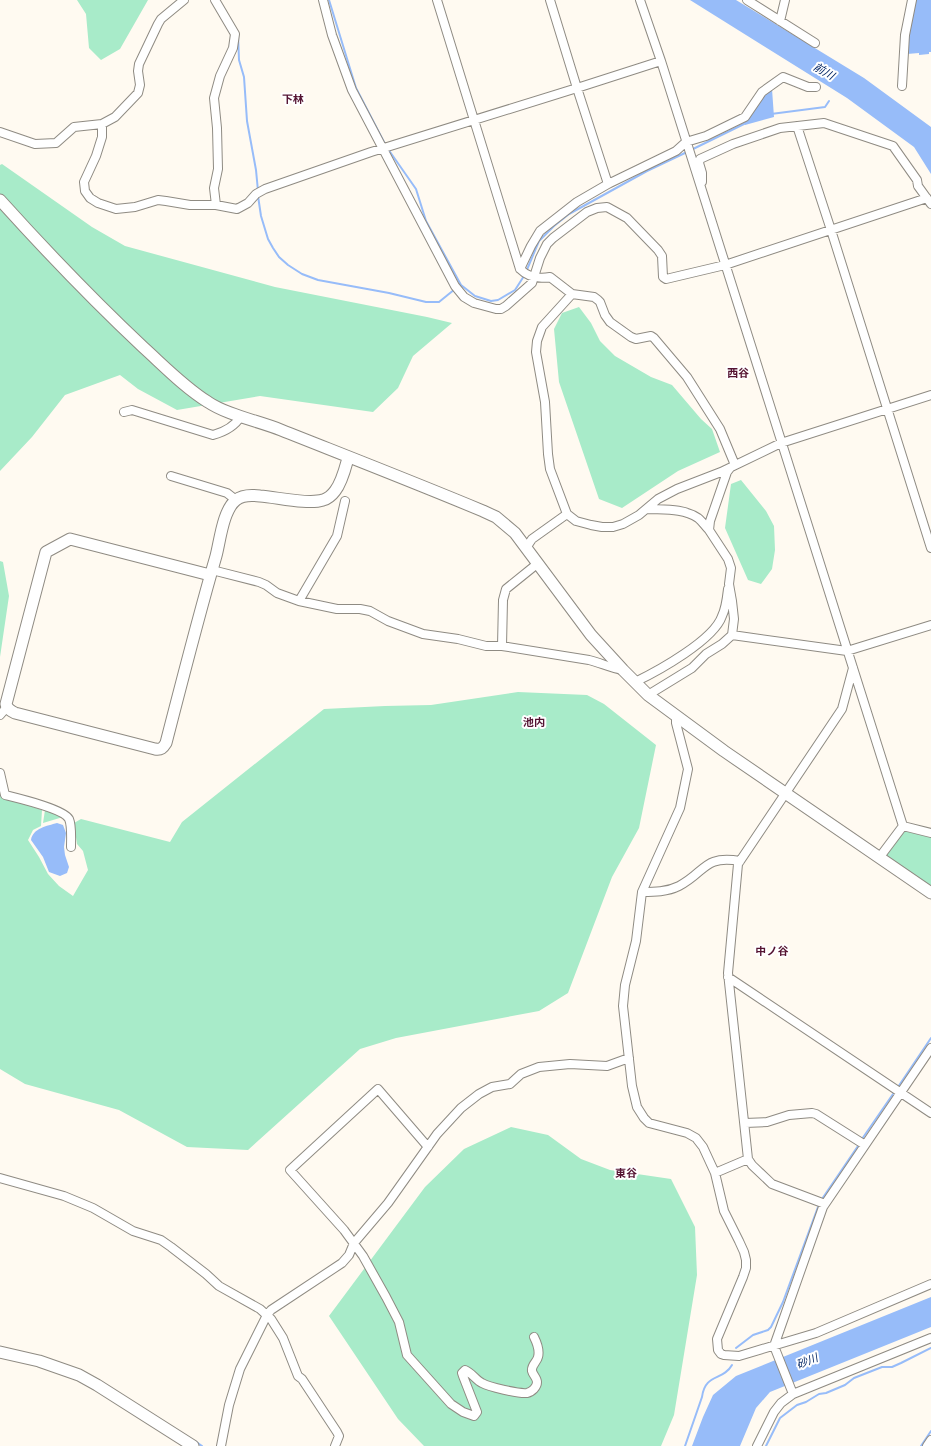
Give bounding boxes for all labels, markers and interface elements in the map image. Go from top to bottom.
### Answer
water label: 前川 [811,60,837,82]
district label: 下林 [282,93,304,105]
district label: 西谷 [727,367,749,379]
district label: 池内 [523,716,545,728]
district label: 中ノ谷 [756,945,789,957]
district label: 東谷 [615,1167,637,1179]
water label: 砂川 [795,1351,820,1371]

